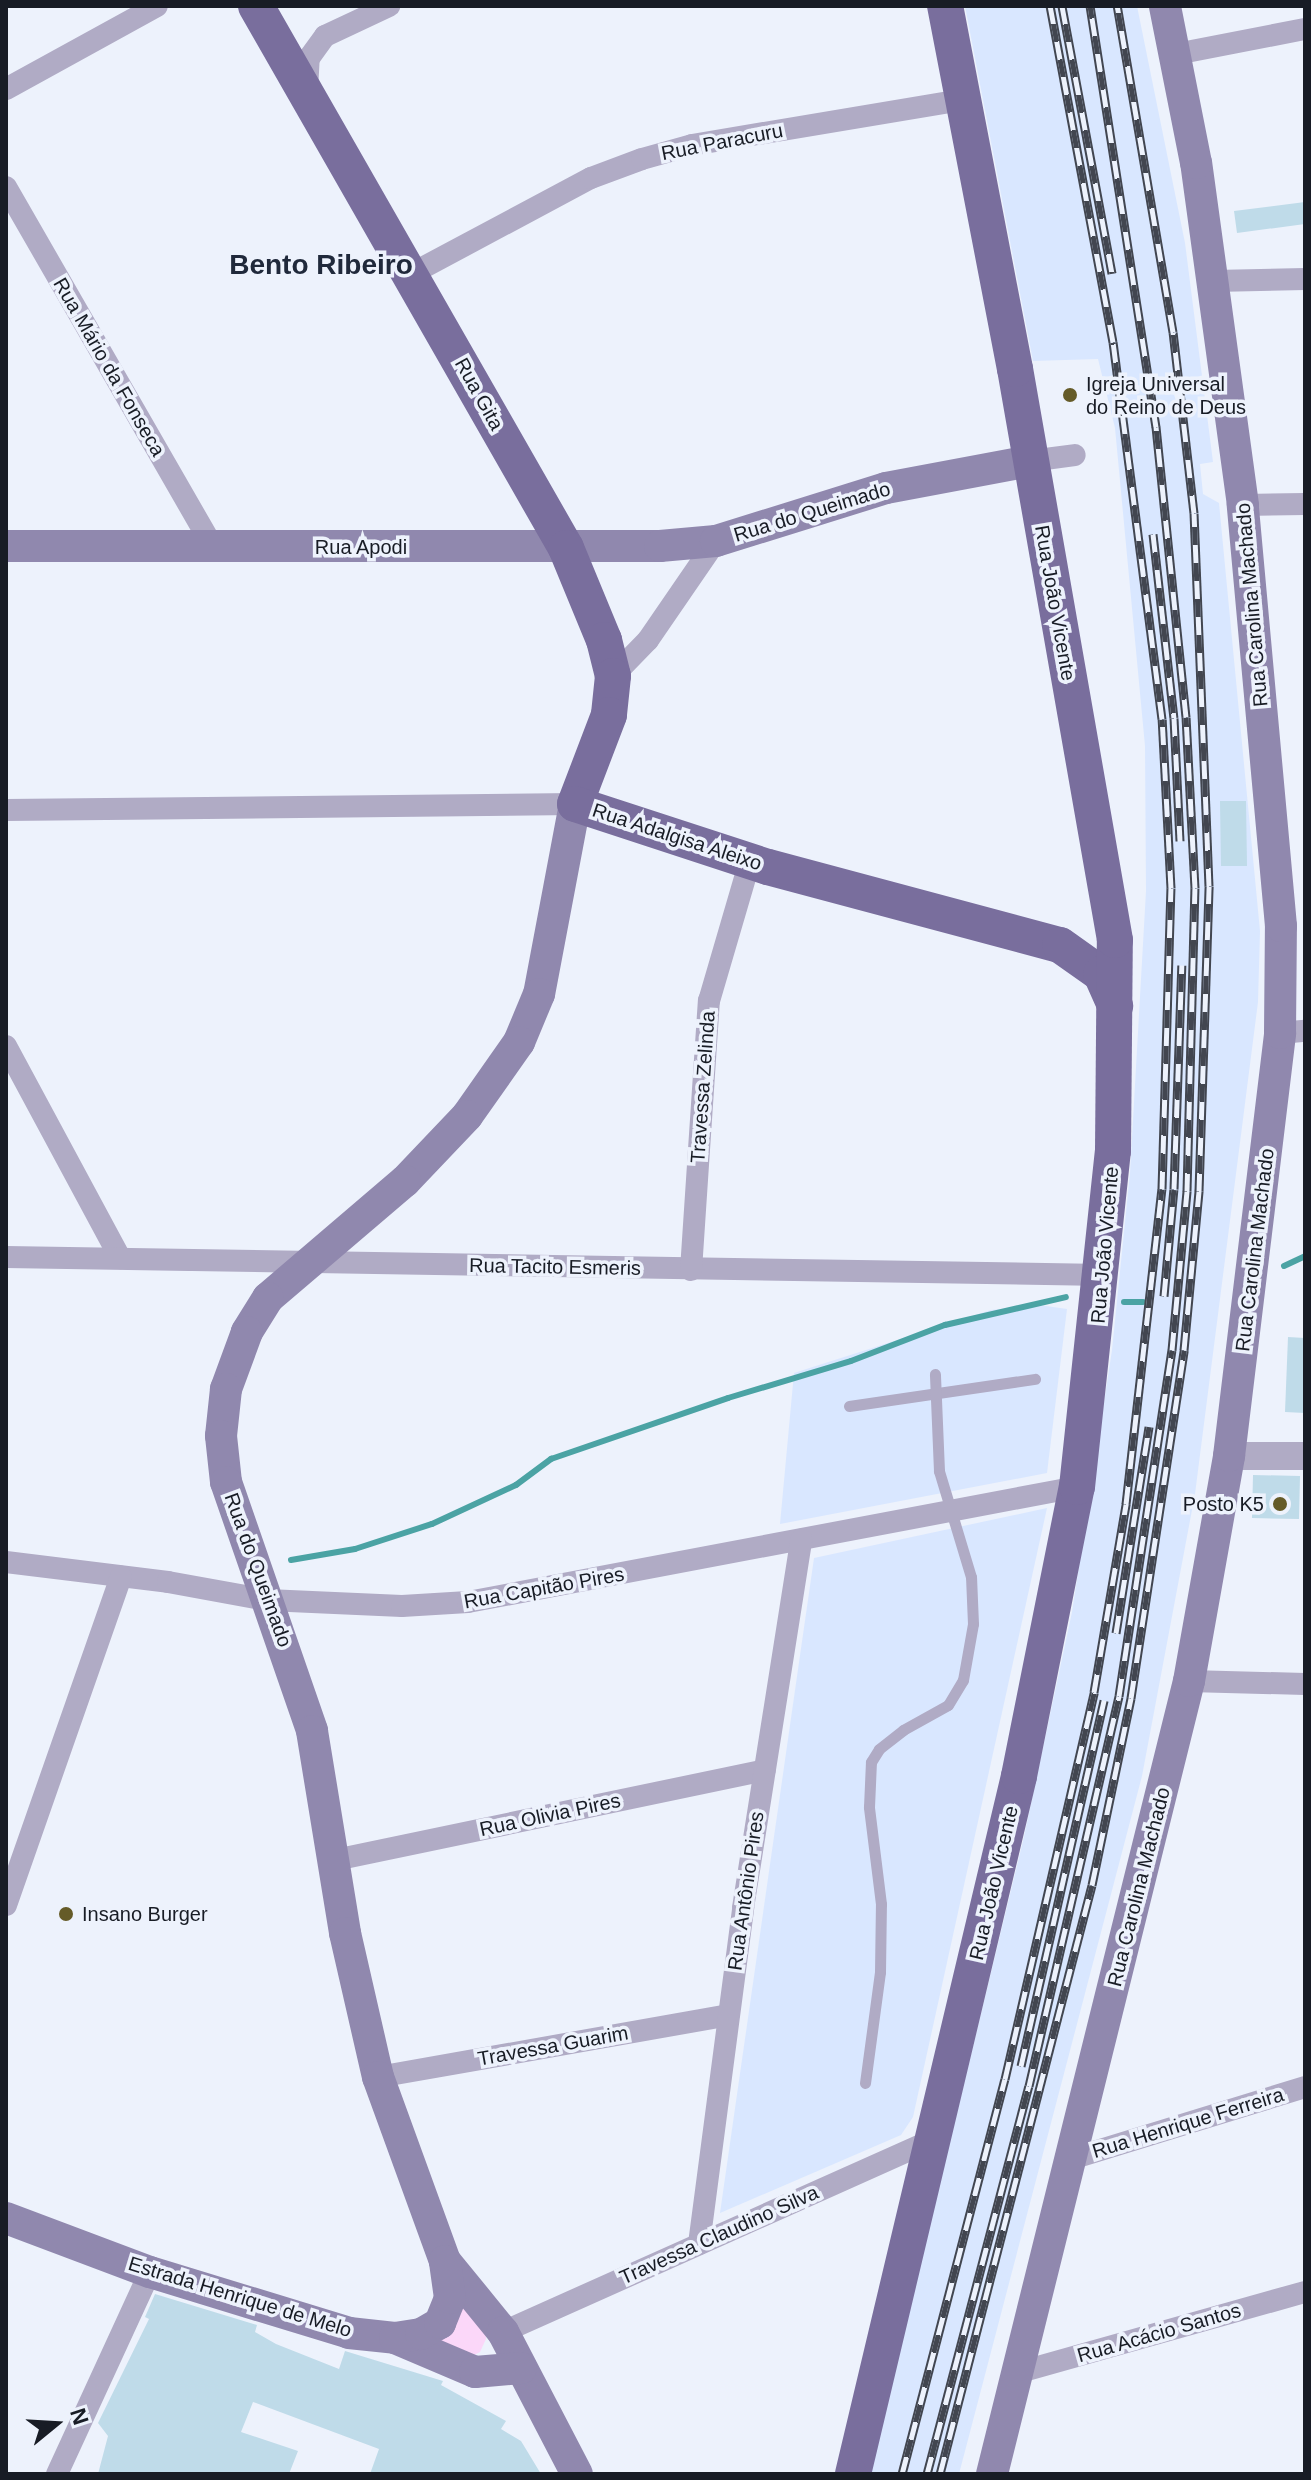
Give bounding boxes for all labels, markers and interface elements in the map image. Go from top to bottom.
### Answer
street label: Rua Paracuru [659,118,785,166]
district label: Bento Ribeiro [229,248,413,282]
street label: Rua Mário da Fonseca [48,273,170,461]
street label: Rua Gita [449,354,509,434]
place label: Igreja Universal do Reino de Deus [1086,372,1246,419]
marker: Igreja Universal do Reino de Deus [1061,386,1079,404]
street label: Rua do Queimado [731,477,893,547]
street label: Rua Carolina Machado [1231,502,1273,708]
street label: Rua João Vicente [1030,523,1080,683]
street label: Rua Apodi [314,535,408,559]
street label: Rua Adalgisa Aleixo [588,798,766,876]
street label: Travessa Zelinda [686,1010,720,1164]
street label: Rua Carolina Machado [1231,1147,1279,1353]
street label: Rua João Vicente [1086,1165,1124,1325]
street label: Rua Tacito Esmeris [469,1253,641,1281]
street label: Rua do Queimado [219,1490,297,1650]
place label: Posto K5 [1183,1492,1264,1516]
marker: Posto K5 [1271,1495,1289,1513]
street label: Rua Capitão Pires [462,1562,626,1614]
street label: Rua Carolina Machado [1103,1785,1175,1989]
street label: Rua Olivia Pires [477,1788,623,1842]
street label: Rua João Vicente [965,1804,1023,1962]
street label: Rua Antônio Pires [723,1810,769,1972]
place label: Insano Burger [82,1902,208,1926]
marker: Insano Burger [57,1905,75,1923]
street label: Travessa Guarim [476,2021,630,2071]
street label: Rua Henrique Ferreira [1089,2082,1287,2164]
street label: Travessa Claudino Silva [616,2180,822,2290]
street label: Estrada Henrique de Melo [125,2252,355,2342]
street label: Rua Acácio Santos [1074,2298,1244,2368]
north arrow [16,2384,96,2464]
text: N [65,2405,94,2428]

